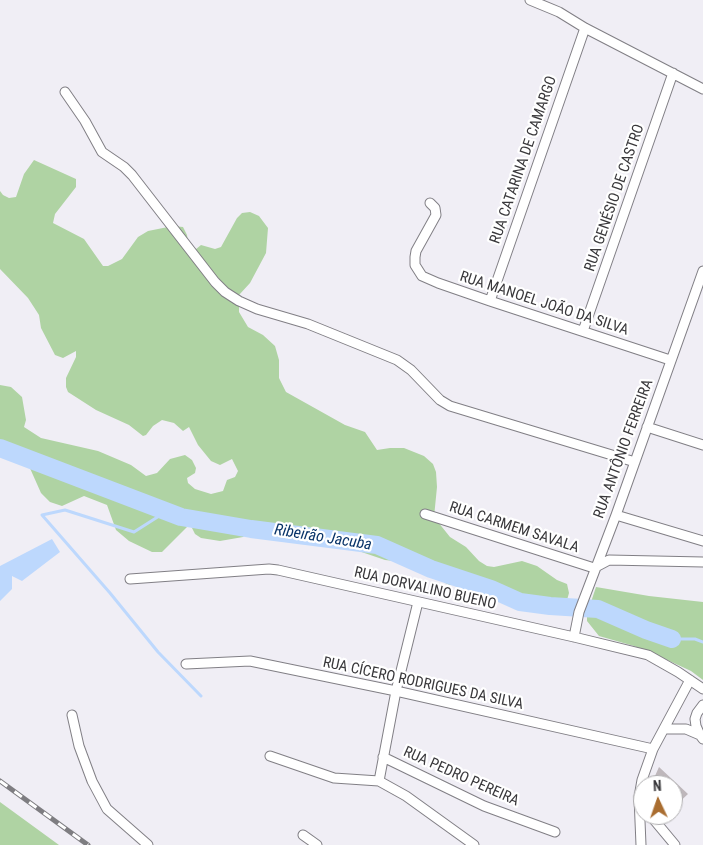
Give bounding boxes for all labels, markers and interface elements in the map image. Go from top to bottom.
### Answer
street label: RUA CATARINA DE CAMARGO [487,74,561,246]
street label: RUA GENÉSIO DE CASTRO [581,122,649,274]
street label: RUA MANOEL JOÃO DA SILVA [457,268,631,340]
street label: RUA ANTÔNIO FERREIRA [590,377,658,521]
street label: RUA CARMEM SAVALA [447,499,581,557]
water label: Ribeirão Jacuba [273,521,373,555]
street label: RUA DORVALINO BUENO [352,564,498,614]
street label: RUA CÍCERO RODRIGUES DA SILVA [321,654,525,714]
street label: RUA PEDRO PEREIRA [400,743,522,811]
north arrow [633,775,683,825]
text: N [653,778,662,794]

